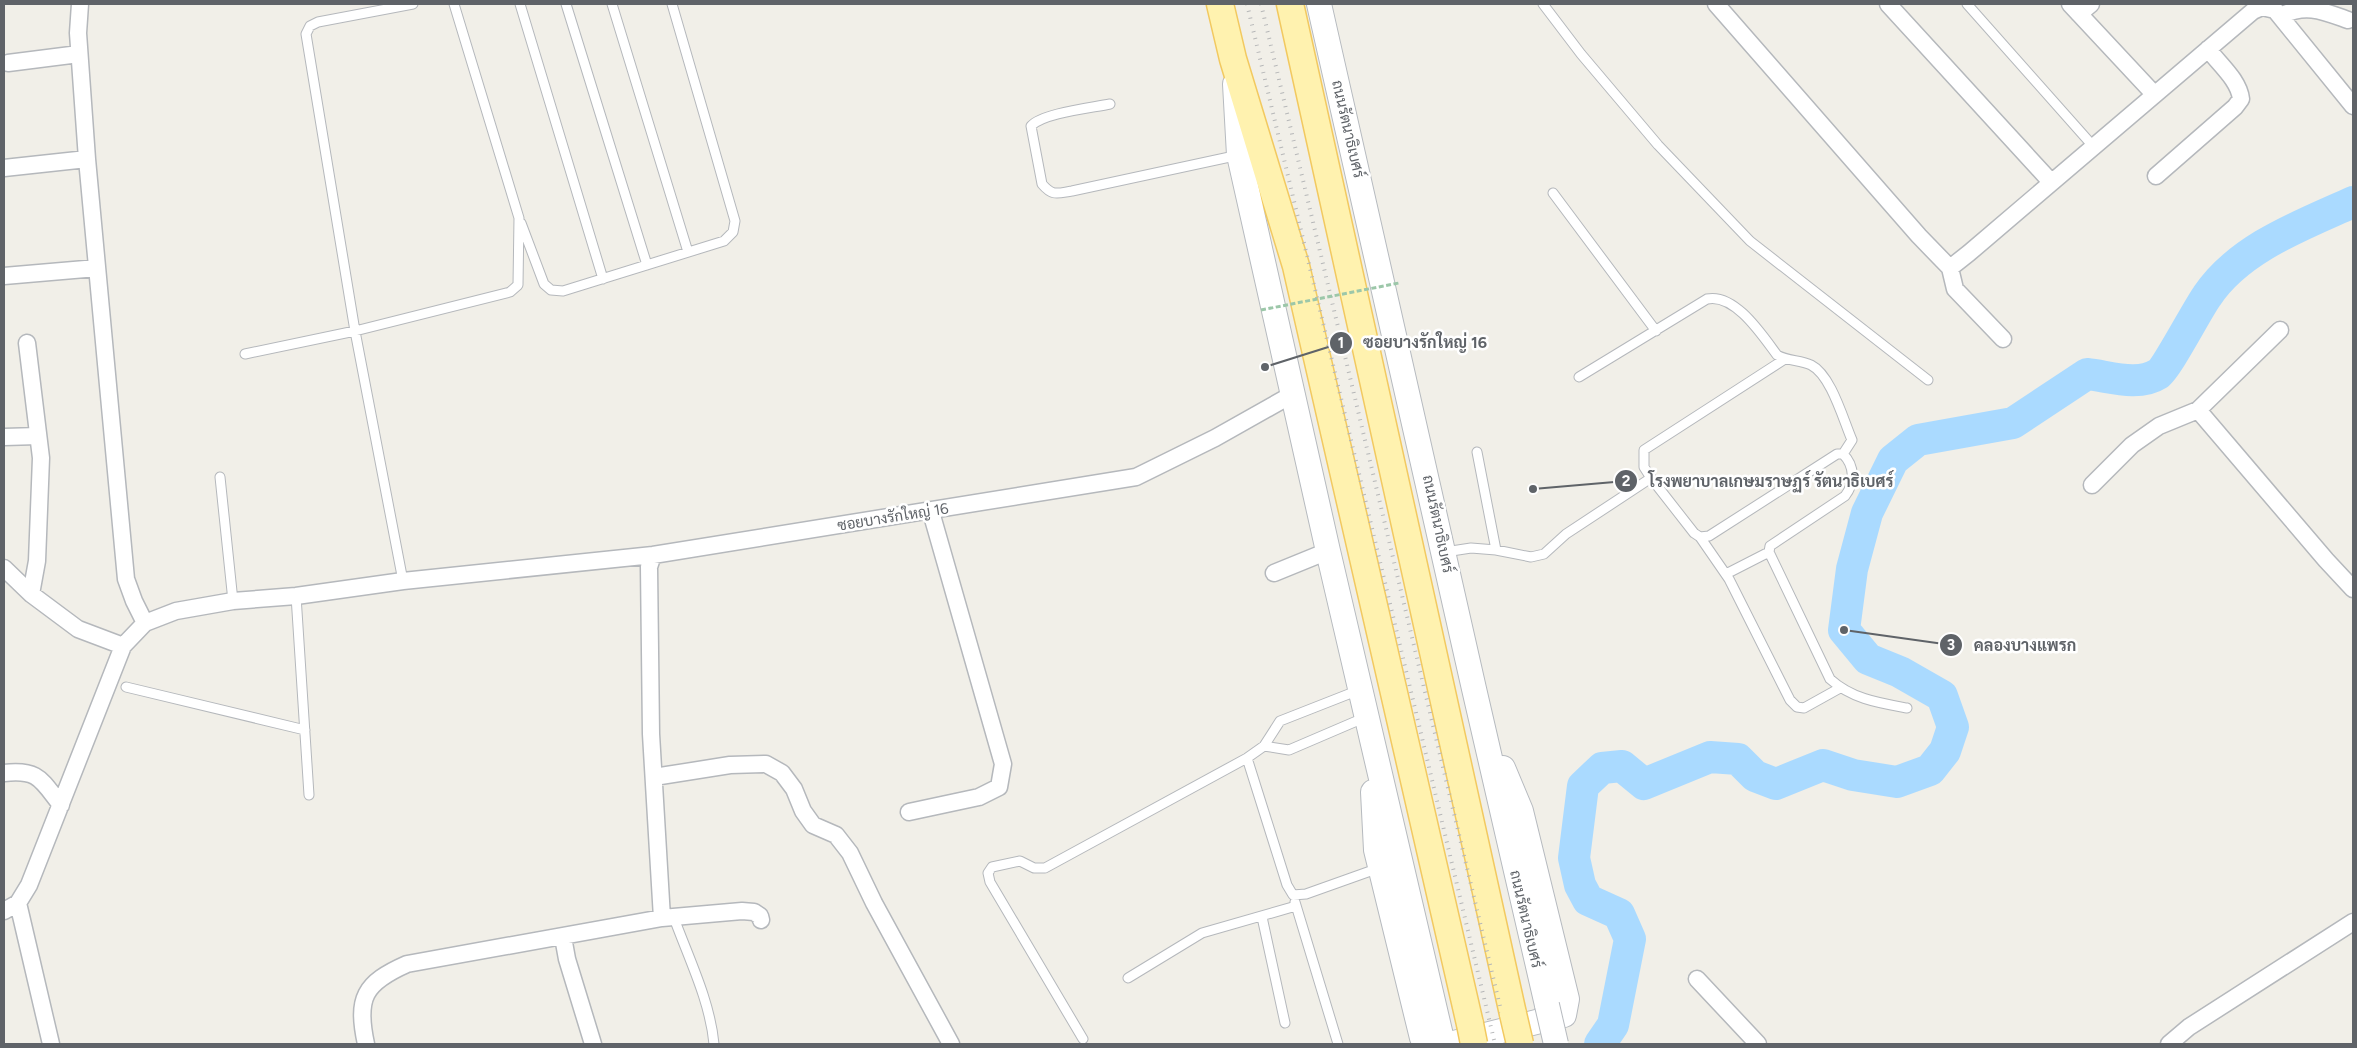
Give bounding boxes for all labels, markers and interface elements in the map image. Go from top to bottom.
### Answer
street label: ถนนรัตนาธิเบศร์ [1328,78,1369,180]
callout: ซอยบางรักใหญ่ 16 [1328,327,1497,358]
text: ซอยบางรักใหญ่ 16 [1363,331,1487,353]
text: 1 [1338,334,1344,352]
callout: โรงพยาบาลเกษมราษฏร์ รัตนาธิเบศร์ [1613,466,1903,497]
text: โรงพยาบาลเกษมราษฏร์ รัตนาธิเบศร์ [1648,470,1895,493]
text: 2 [1622,472,1631,490]
street label: ถนนรัตนาธิเบศร์ [1419,473,1458,575]
street label: ซอยบางรักใหญ่ 16 [836,498,950,535]
callout: คลองบางแพรก [1939,630,2086,661]
text: 3 [1947,636,1955,654]
text: คลองบางแพรก [1974,636,2076,655]
street label: ถนนรัตนาธิเบศร์ [1506,868,1547,970]

